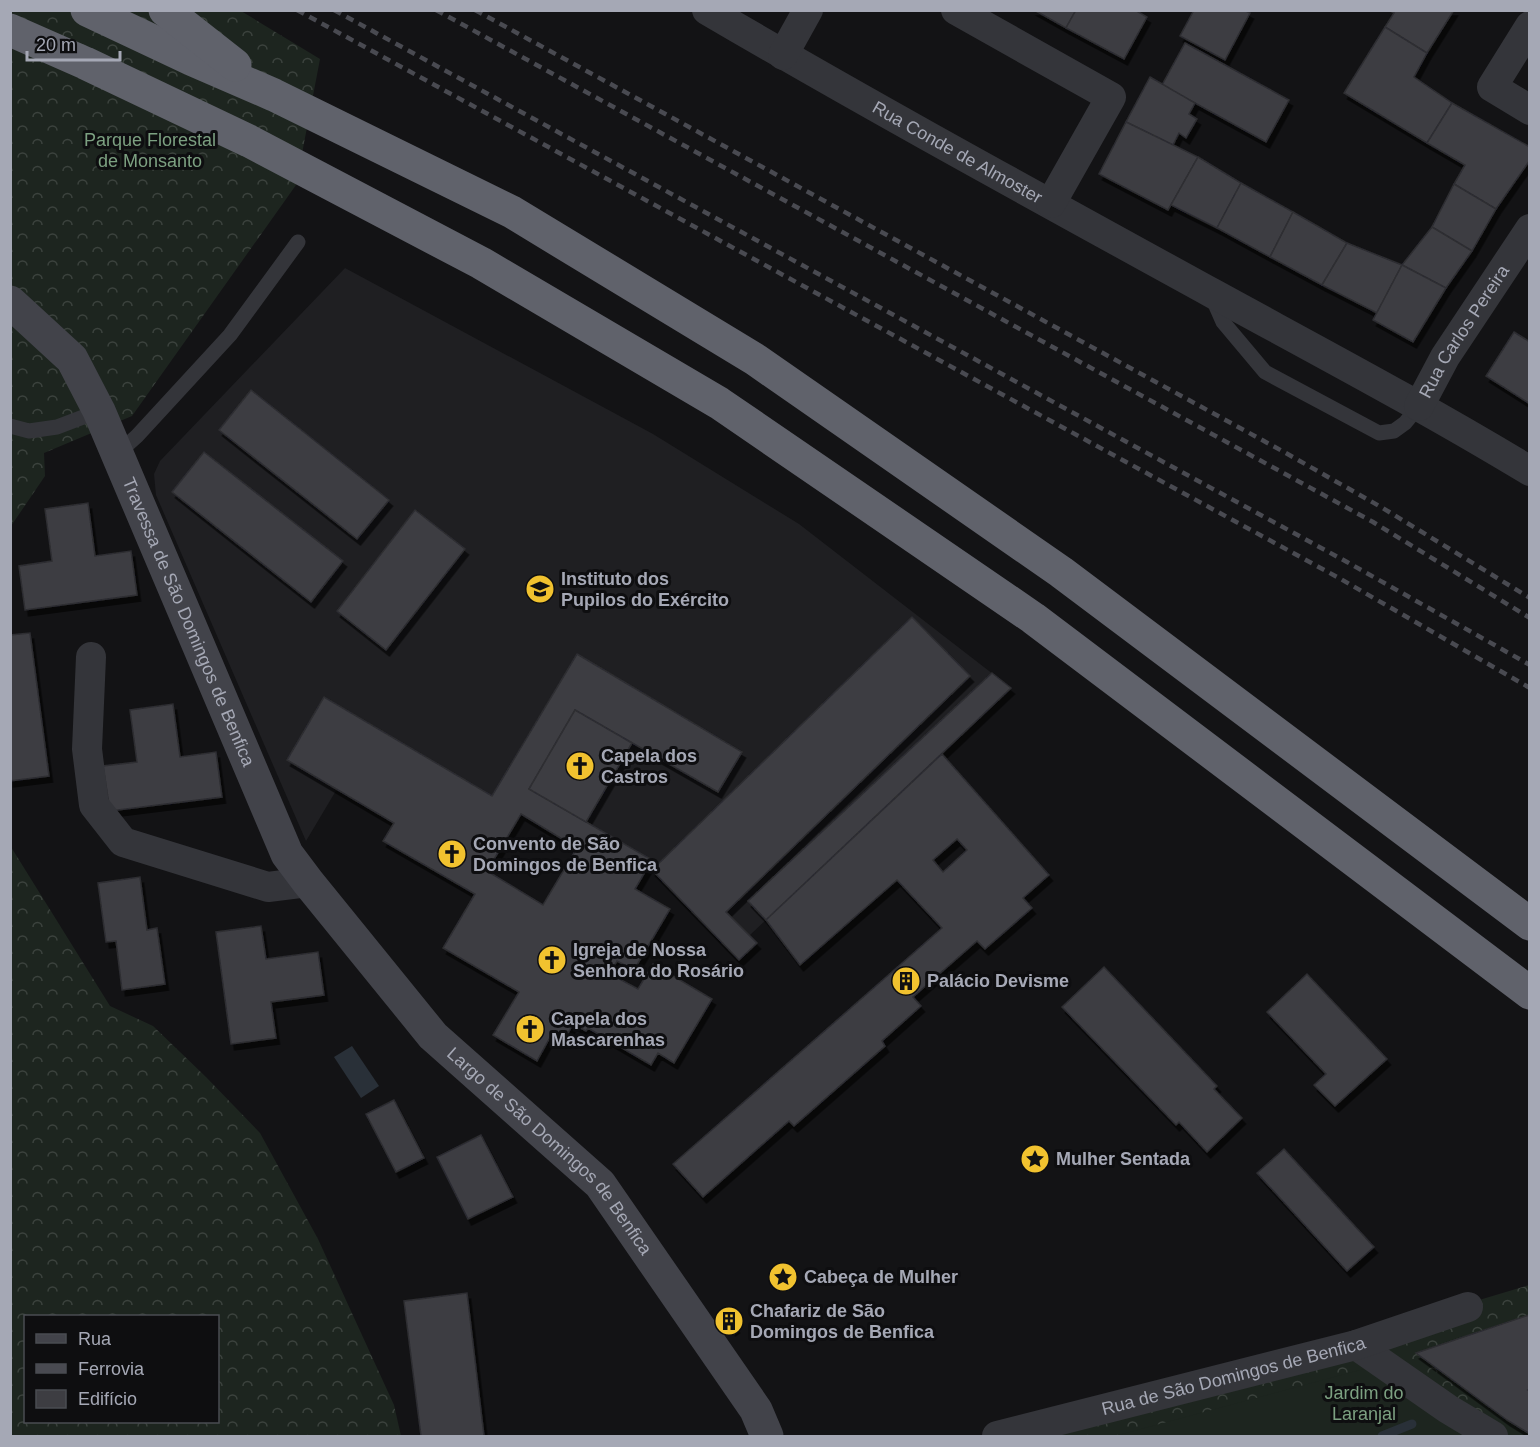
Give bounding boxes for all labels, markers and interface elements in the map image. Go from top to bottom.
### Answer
scale bar [27,24,120,62]
text: 20 m [36,35,76,55]
street label: Rua Conde de Almoster [869,97,1046,208]
park label: Parque Florestal de Monsanto [84,130,216,171]
street label: Rua Carlos Pereira [1415,261,1514,401]
street label: Travessa de São Domingos de Benfica [118,475,259,770]
place label: Instituto dos Pupilos do Exército [561,569,729,610]
school or university icon: Instituto dos Pupilos do Exército [524,573,556,605]
place label: Capela dos Castros [601,746,697,787]
church icon: Capela dos Castros [564,750,596,782]
place label: Convento de São Domingos de Benfica [473,834,658,875]
church icon: Convento de São Domingos de Benfica [436,838,468,870]
place label: Igreja de Nossa Senhora do Rosário [573,940,744,981]
church icon: Igreja de Nossa Senhora do Rosário [536,944,568,976]
building icon: Palácio Devisme [890,965,922,997]
place label: Palácio Devisme [927,971,1069,991]
place label: Capela dos Mascarenhas [551,1009,665,1050]
church icon: Capela dos Mascarenhas [514,1013,546,1045]
street label: Largo de São Domingos de Benfica [443,1043,656,1259]
place icon: Mulher Sentada [1019,1143,1051,1175]
place label: Mulher Sentada [1056,1149,1191,1169]
place icon: Cabeça de Mulher [767,1261,799,1293]
place label: Cabeça de Mulher [804,1267,958,1287]
place label: Chafariz de São Domingos de Benfica [750,1301,935,1342]
building icon: Chafariz de São Domingos de Benfica [713,1305,745,1337]
legend [24,1315,219,1423]
text: Rua [78,1329,112,1349]
street label: Rua de São Domingos de Benfica [1100,1332,1369,1419]
text: Ferrovia [78,1359,145,1379]
park label: Jardim do Laranjal [1324,1383,1404,1424]
text: Edifício [78,1389,137,1409]

